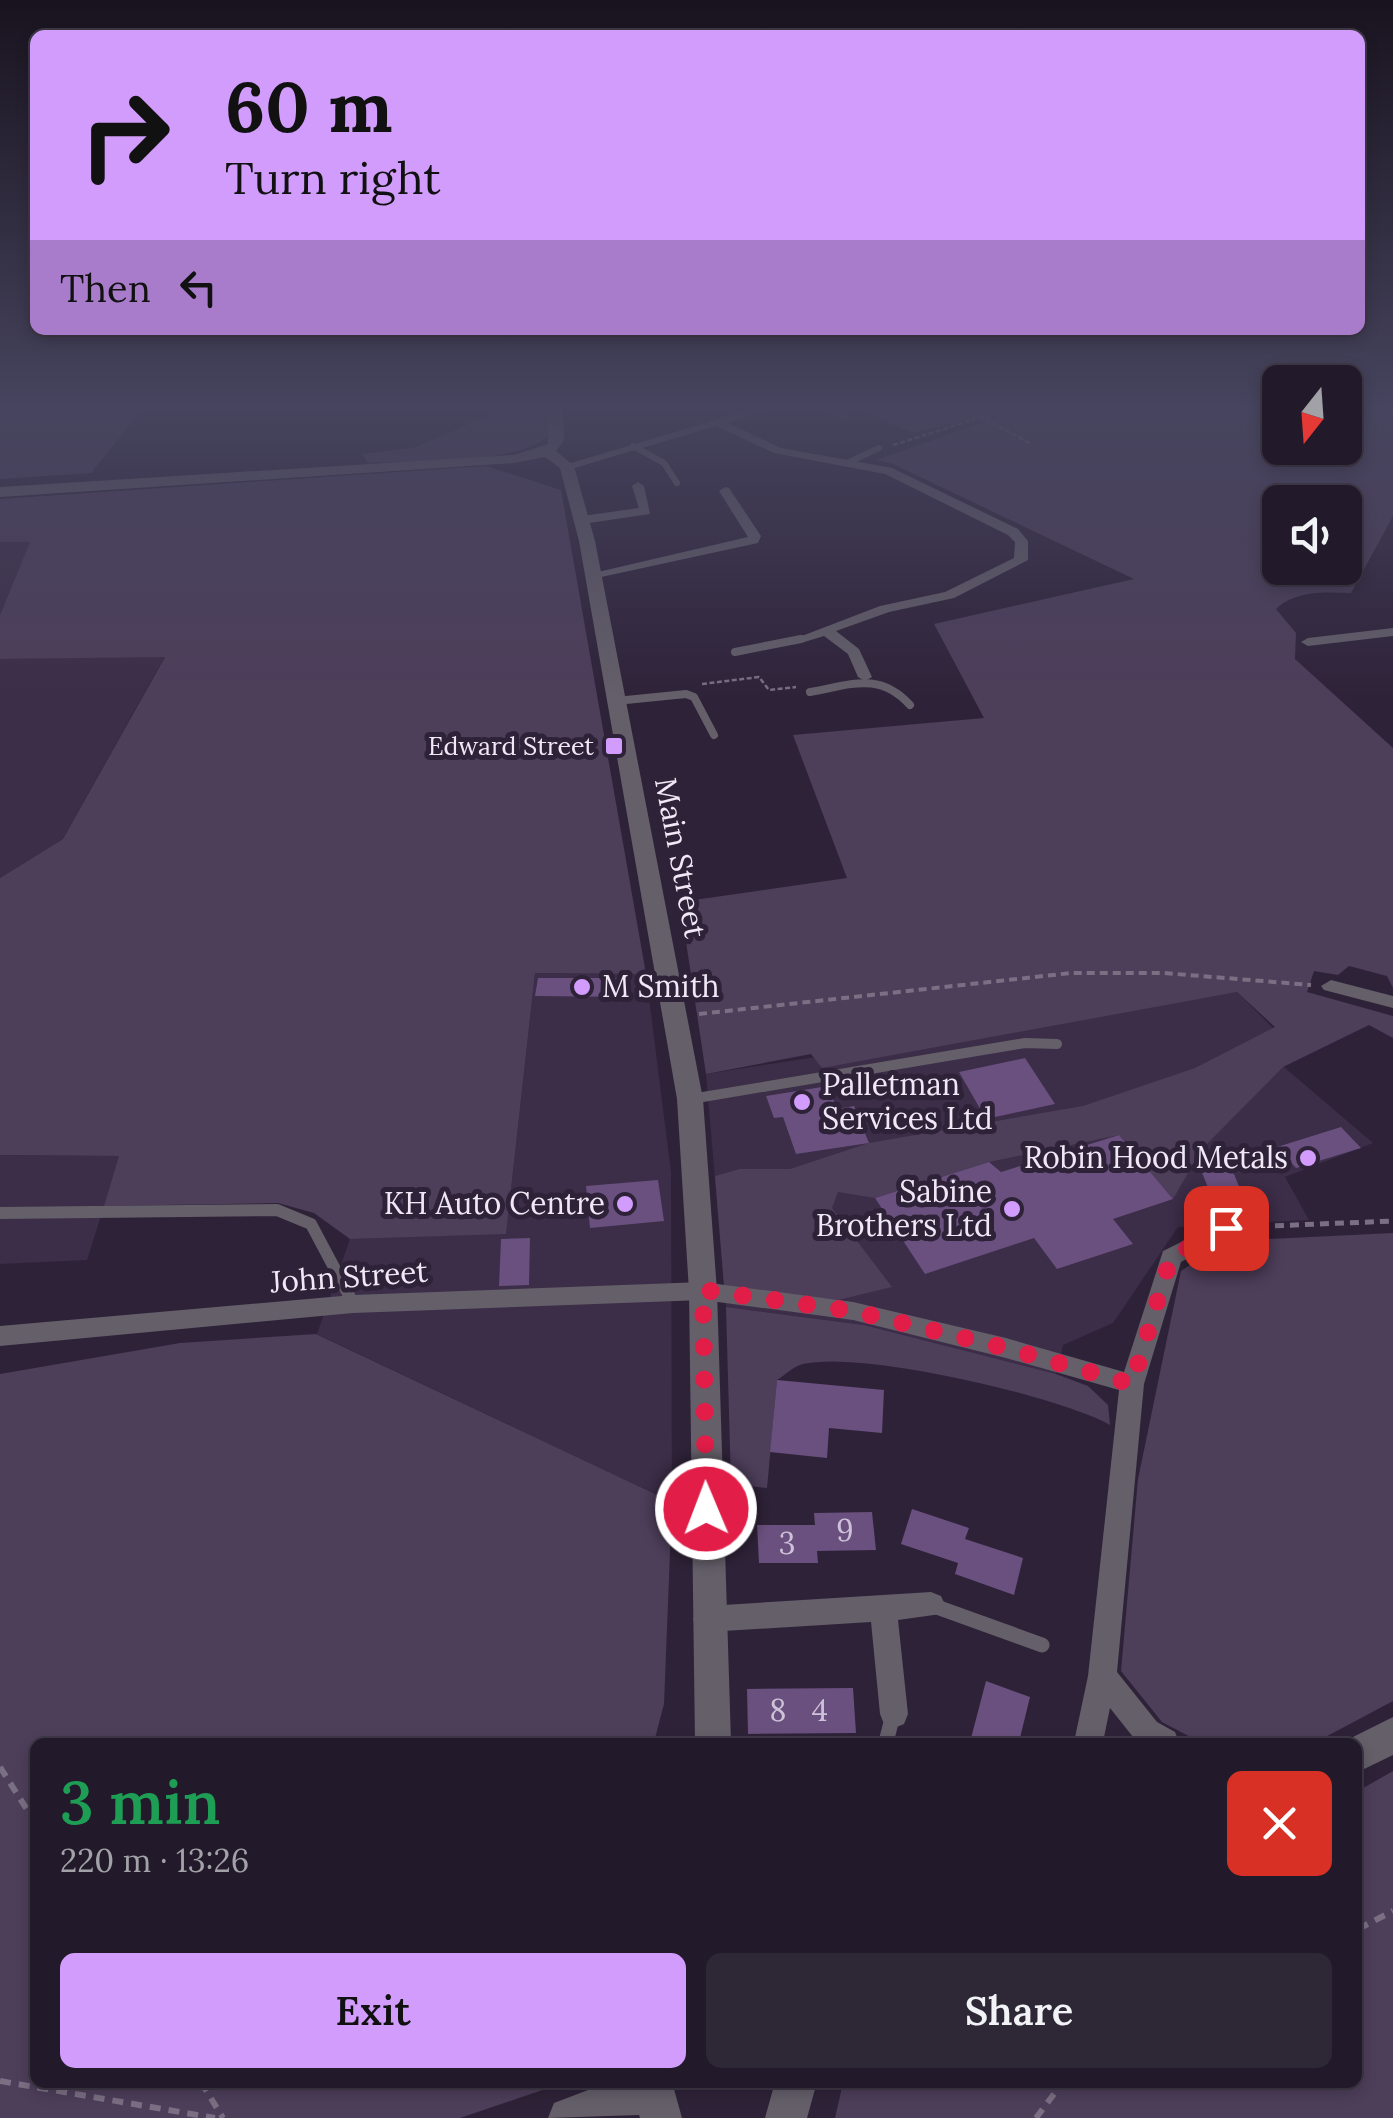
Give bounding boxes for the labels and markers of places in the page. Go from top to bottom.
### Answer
place label: Edward Street [428,730,594,762]
marker: Edward Street [603,735,625,757]
place label: M Smith [602,967,720,1005]
marker: M Smith [571,976,593,998]
place label: Palletman Services Ltd [822,1065,993,1137]
marker: Palletman Services Ltd [791,1091,813,1113]
place label: Robin Hood Metals [1024,1138,1288,1176]
marker: Robin Hood Metals [1297,1147,1319,1169]
place label: Sabine Brothers Ltd [816,1172,992,1244]
place label: KH Auto Centre [384,1184,605,1222]
pin [1184,1186,1269,1271]
marker: KH Auto Centre [614,1193,636,1215]
marker: Sabine Brothers Ltd [1001,1198,1023,1220]

